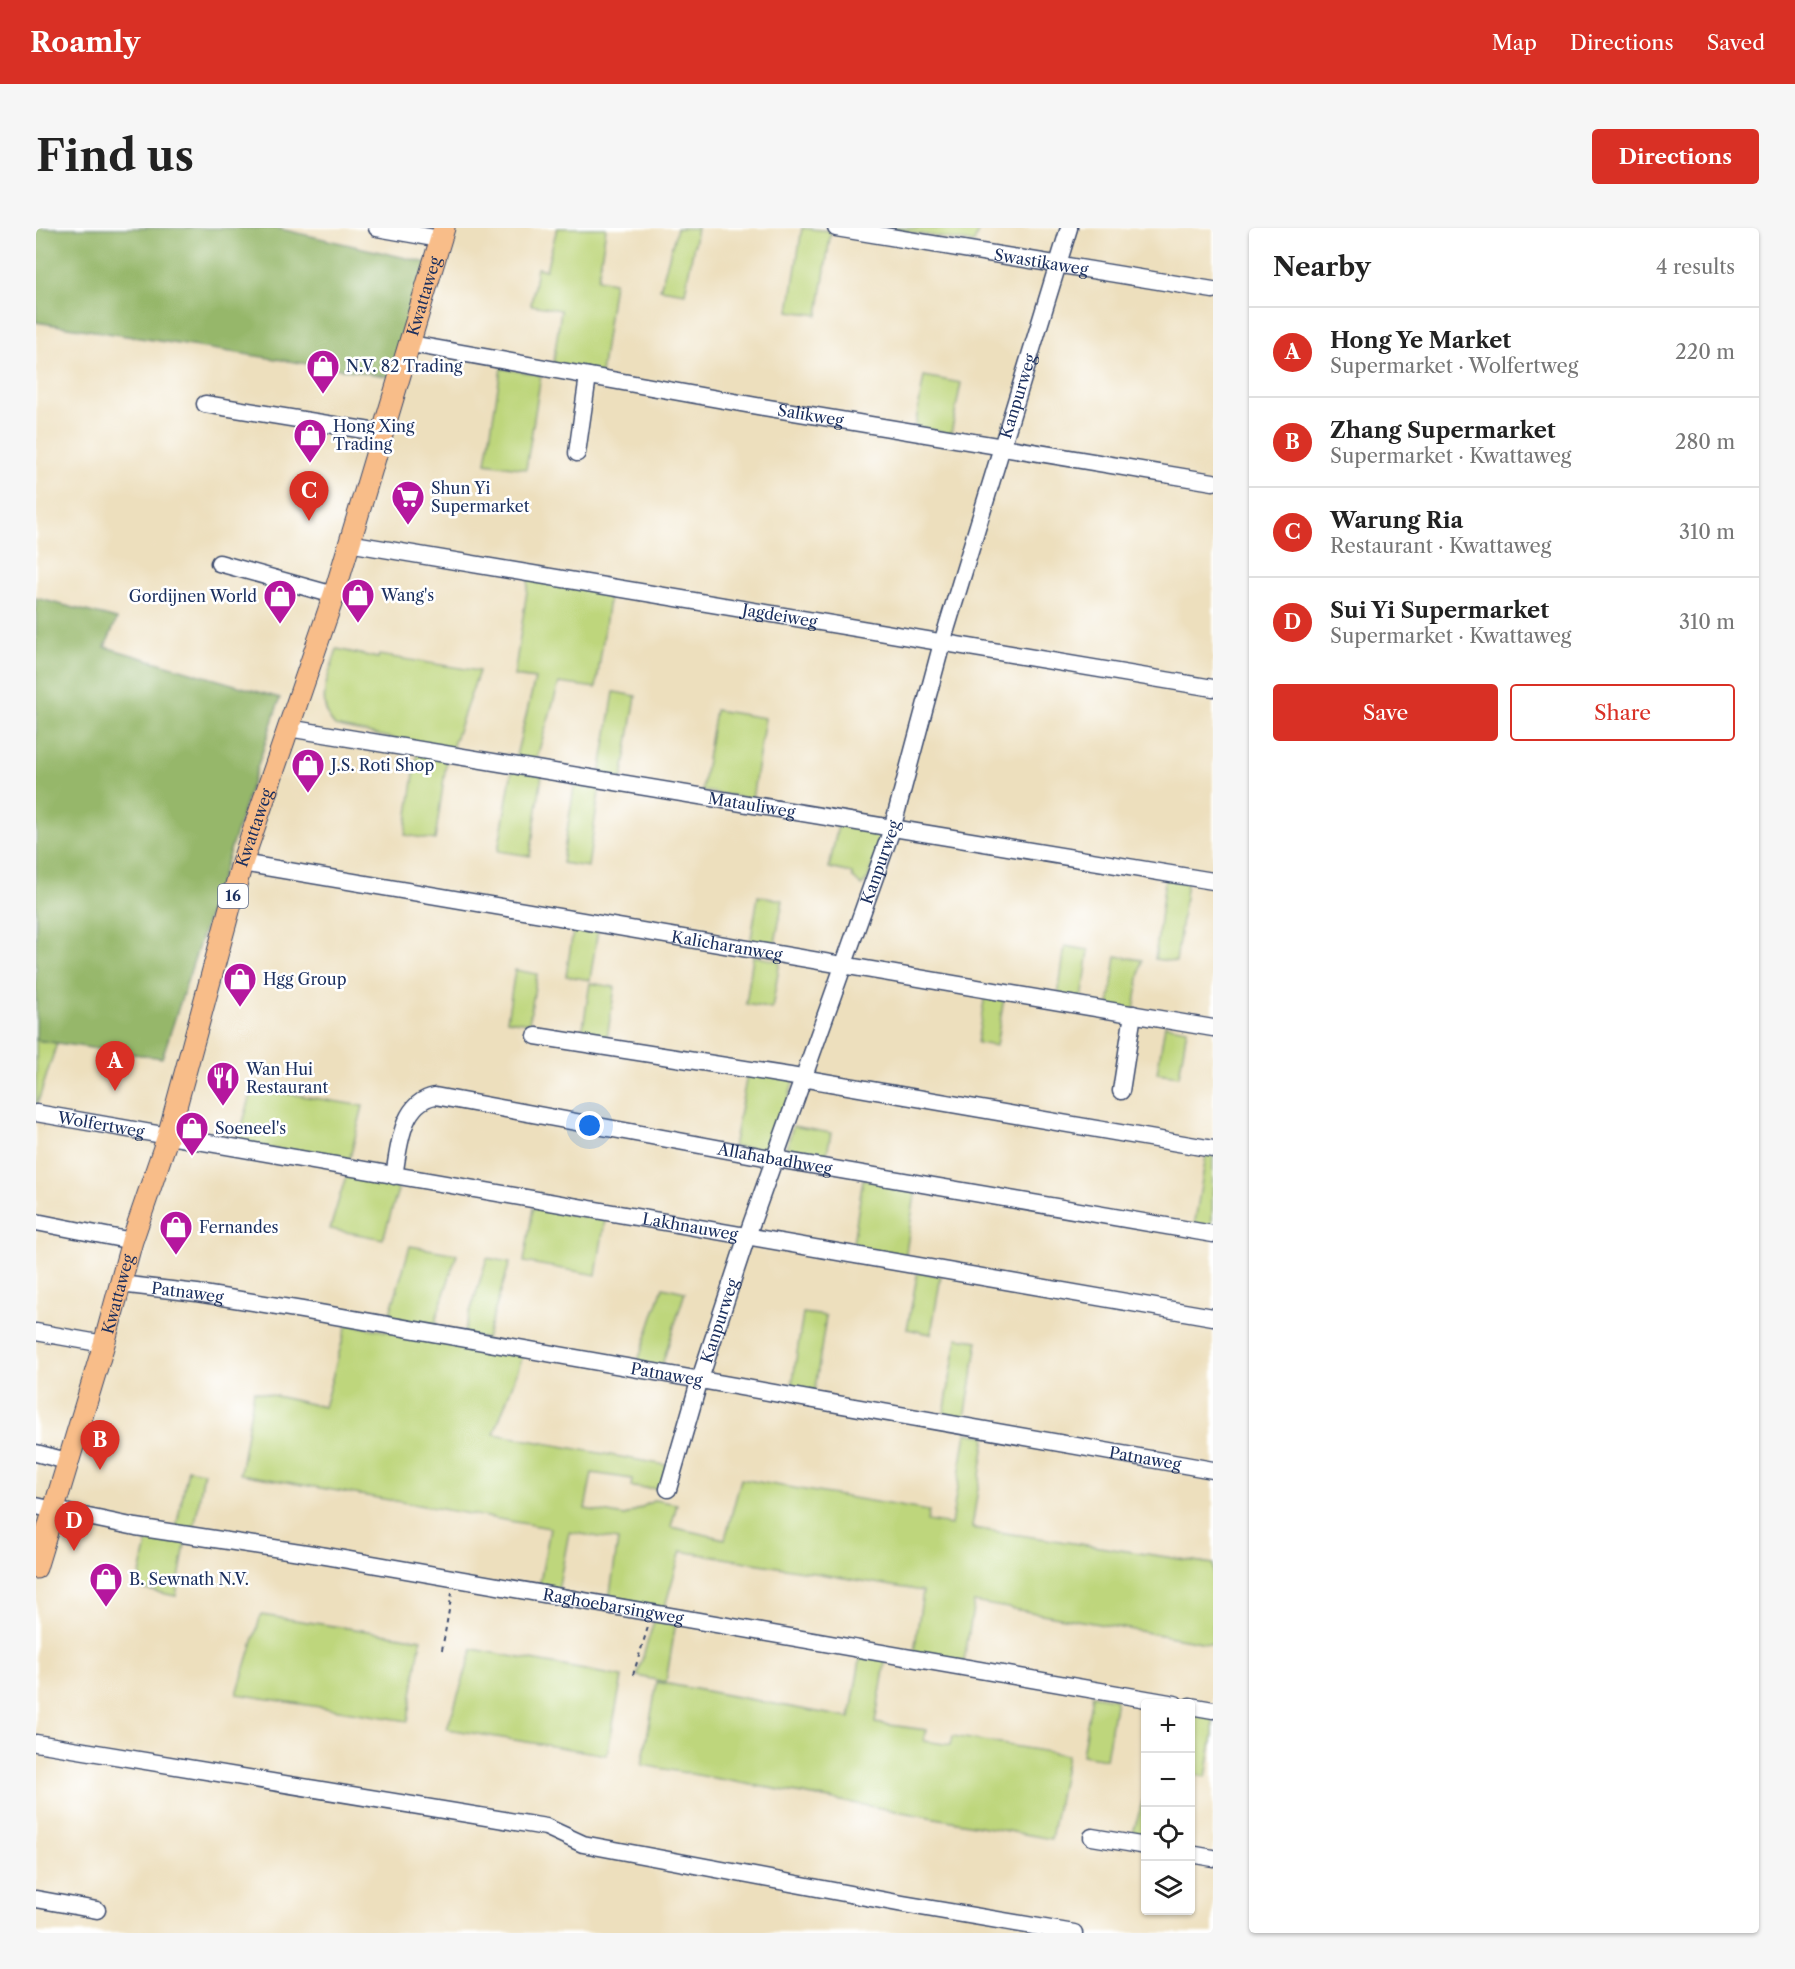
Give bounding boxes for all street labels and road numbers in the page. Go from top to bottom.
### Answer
street label: Swastikaweg [993,244,1090,279]
street label: Kwattaweg [402,254,445,338]
street label: Kanpurweg [995,351,1040,441]
street label: Salikweg [776,400,846,430]
street label: Jagdeiweg [738,599,820,632]
street label: Kwattaweg [231,785,277,870]
street label: Matauliweg [707,788,797,822]
street label: Kanpurweg [856,817,904,907]
road number: 16 [218,884,248,908]
street label: Kalicharanweg [670,926,785,965]
street label: Wolfertweg [55,1107,147,1142]
street label: Allahabadhweg [715,1138,834,1179]
street label: Lakhnauweg [641,1208,740,1245]
street label: Kwattaweg [97,1251,138,1336]
street label: Kanpurweg [696,1275,743,1365]
street label: Patnaweg [150,1278,226,1307]
street label: Patnaweg [629,1358,705,1390]
street label: Patnaweg [1108,1442,1183,1474]
street label: Raghoebarsingweg [541,1584,686,1628]

